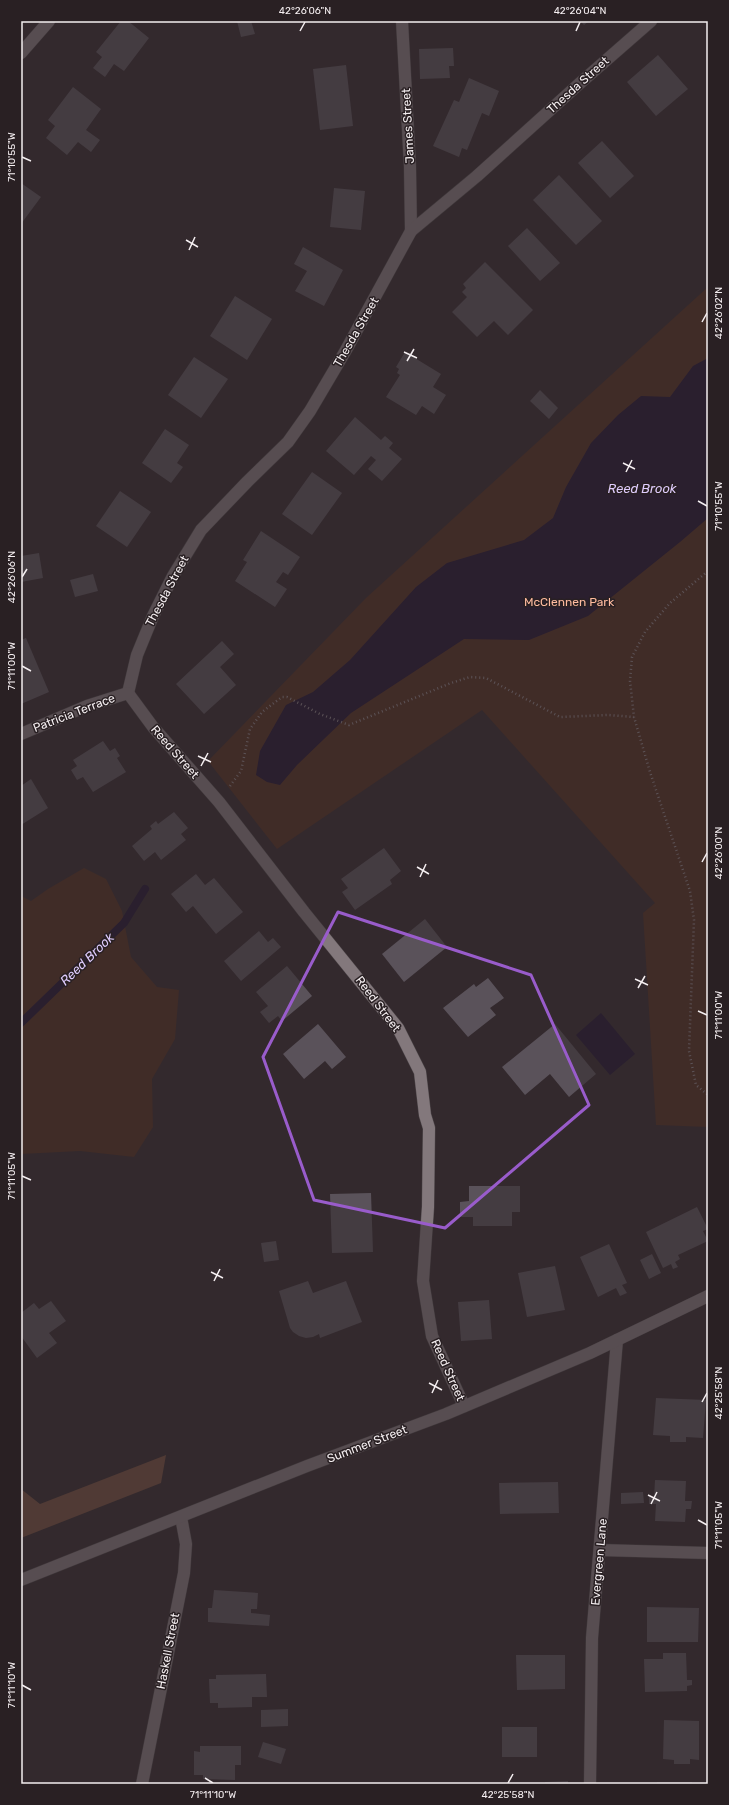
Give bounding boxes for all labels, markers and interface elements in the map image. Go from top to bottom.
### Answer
text: 42°26'06"N [279,5,331,17]
text: 42°26'04"N [554,5,606,17]
street label: Thesda Street [544,53,612,116]
street label: James Street [399,88,417,164]
text: 71°10'55"W [6,132,18,182]
text: 42°26'02"N [713,287,725,339]
street label: Thesda Street [330,294,382,369]
water label: Reed Brook [607,481,677,496]
text: 71°10'55"W [713,481,725,531]
text: 42°26'06"N [6,551,18,603]
street label: Thesda Street [142,553,192,629]
park label: McClennen Park [524,595,615,609]
text: 71°11'00"W [6,642,18,690]
street label: Patricia Terrace [31,691,117,735]
street label: Reed Street [148,723,202,782]
text: 42°26'00"N [713,826,725,880]
water label: Reed Brook [57,929,117,988]
street label: Reed Street [353,973,404,1035]
text: 71°11'00"W [713,991,725,1039]
text: 71°11'05"W [6,1152,18,1200]
street label: Reed Street [428,1337,468,1403]
text: 42°25'58"N [713,1366,725,1419]
street label: Summer Street [325,1422,409,1466]
text: 71°11'05"W [713,1501,725,1549]
street label: Evergreen Lane [588,1518,610,1606]
street label: Haskell Street [154,1611,182,1690]
text: 71°11'10"W [6,1662,18,1708]
text: 71°11'10"W [190,1789,236,1801]
text: 42°25'58"N [482,1789,535,1801]

